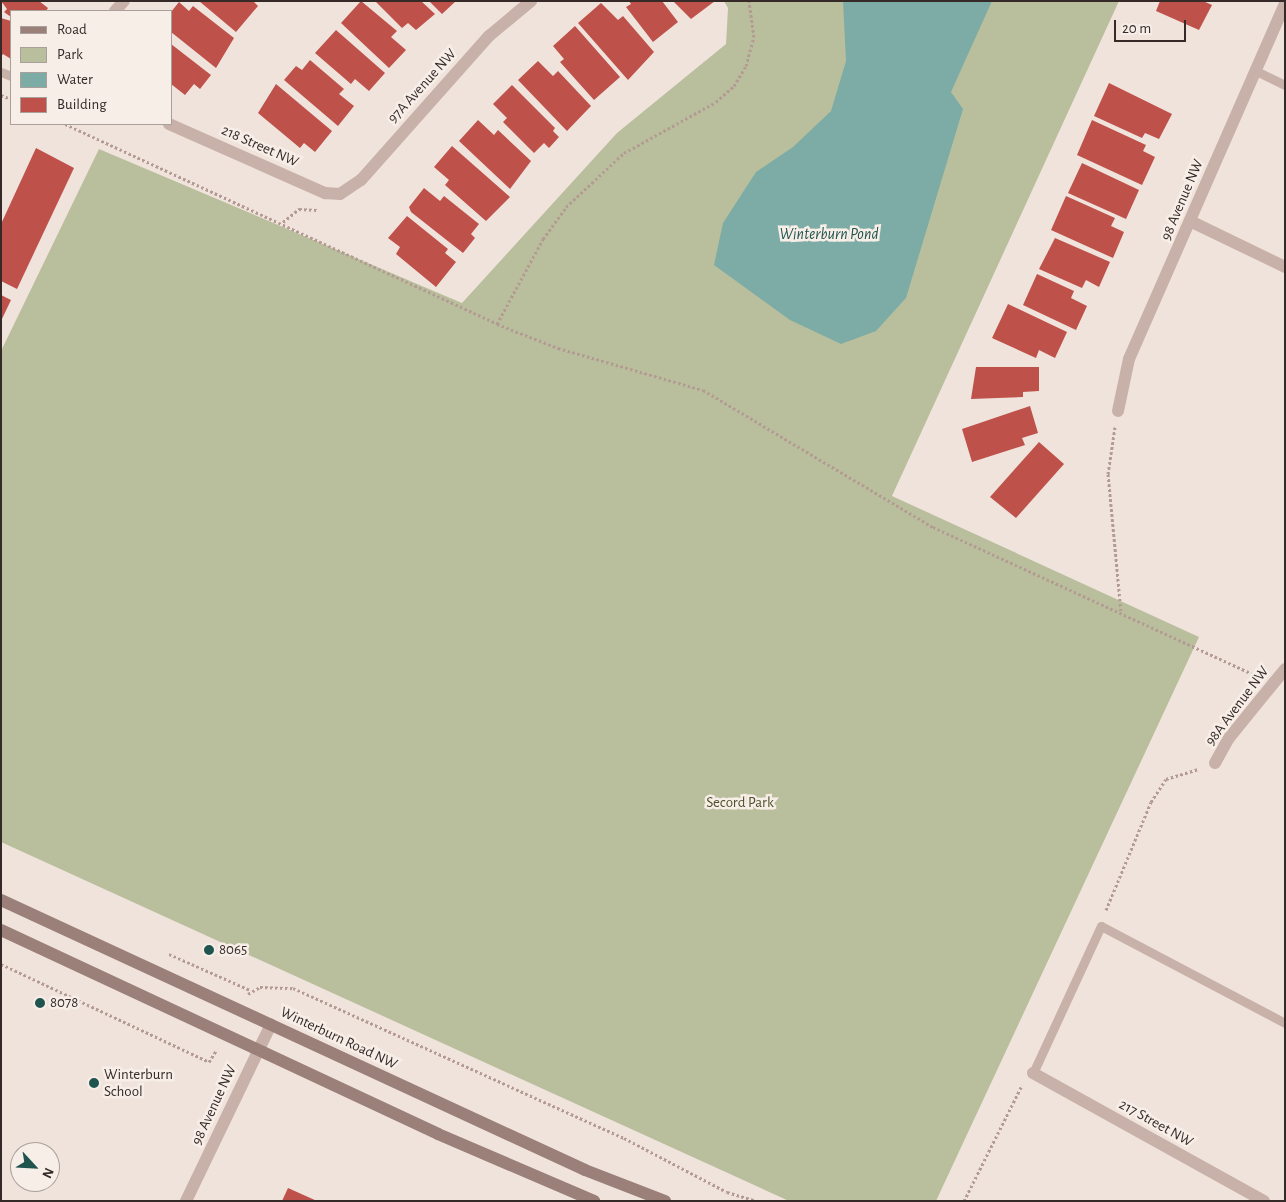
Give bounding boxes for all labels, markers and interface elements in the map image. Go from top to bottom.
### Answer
legend [10,10,172,125]
scale bar [1116,10,1188,42]
text: 20 m [1122,21,1151,36]
text: Road [57,22,87,37]
street label: 97A Avenue NW [384,45,460,127]
text: Park [57,47,83,62]
text: Water [57,72,93,87]
text: Building [57,97,107,112]
street label: 218 Street NW [219,121,301,171]
street label: 98 Avenue NW [1157,157,1207,243]
water label: Winterburn Pond [780,224,878,244]
street label: 98A Avenue NW [1201,663,1273,749]
park label: Secord Park [706,794,774,812]
place label: 8065 [219,941,247,959]
marker: 8065 [203,944,215,956]
place label: 8078 [50,994,78,1012]
marker: 8078 [34,997,46,1009]
street label: Winterburn Road NW [278,1003,400,1073]
street label: 98 Avenue NW [188,1062,240,1148]
place label: Winterburn School [104,1065,173,1100]
marker: Winterburn School [88,1077,100,1089]
street label: 217 Street NW [1116,1095,1196,1151]
north arrow [10,1142,60,1192]
text: N [39,1166,56,1180]

